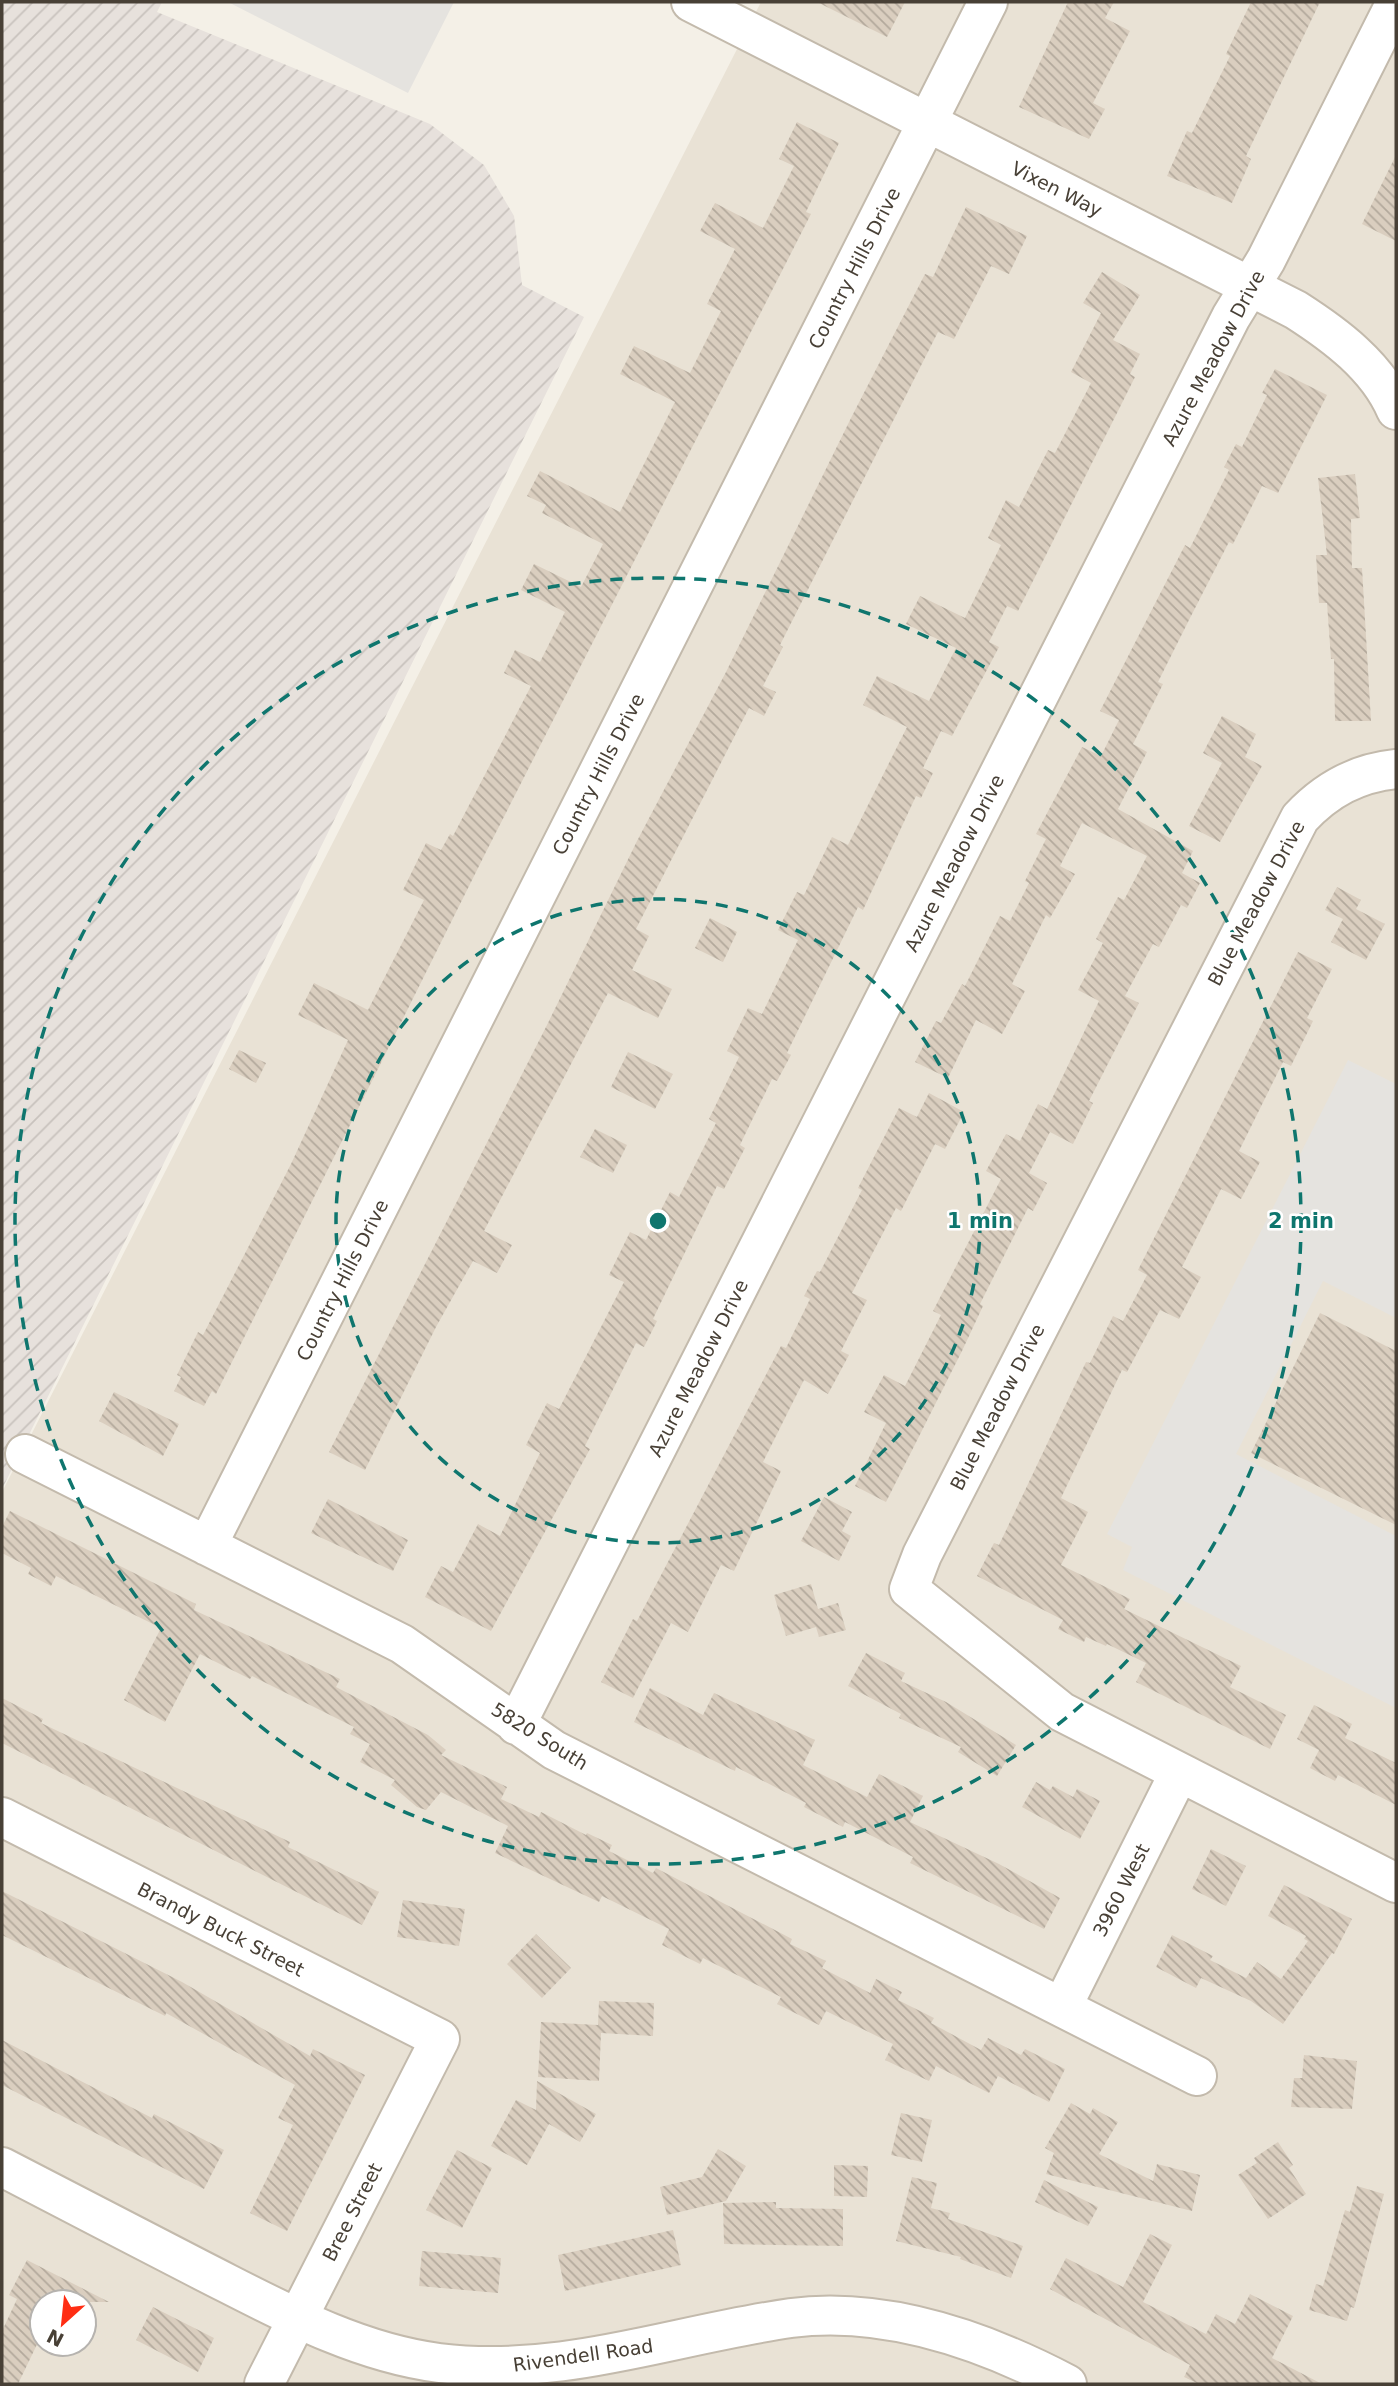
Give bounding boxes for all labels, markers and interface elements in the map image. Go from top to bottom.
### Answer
street label: Vixen Way [1008,157,1106,221]
street label: Country Hills Drive [804,184,904,352]
street label: Azure Meadow Drive [1157,266,1269,450]
street label: Country Hills Drive [548,690,648,858]
street label: Azure Meadow Drive [900,771,1008,955]
street label: Blue Meadow Drive [1203,817,1309,989]
street label: Country Hills Drive [292,1196,392,1364]
centre of rings [646,1209,670,1233]
text: 1 min [947,1209,1013,1233]
text: 2 min [1268,1209,1334,1233]
street label: Azure Meadow Drive [644,1276,752,1460]
street label: Blue Meadow Drive [945,1320,1049,1494]
street label: 5820 South [488,1698,592,1774]
street label: 3960 West [1088,1840,1154,1940]
street label: Brandy Buck Street [134,1877,308,1981]
street label: Bree Street [318,2159,386,2265]
north arrow [28,2288,98,2358]
text: N [43,2325,67,2352]
street label: Rivendell Road [511,2334,655,2376]

